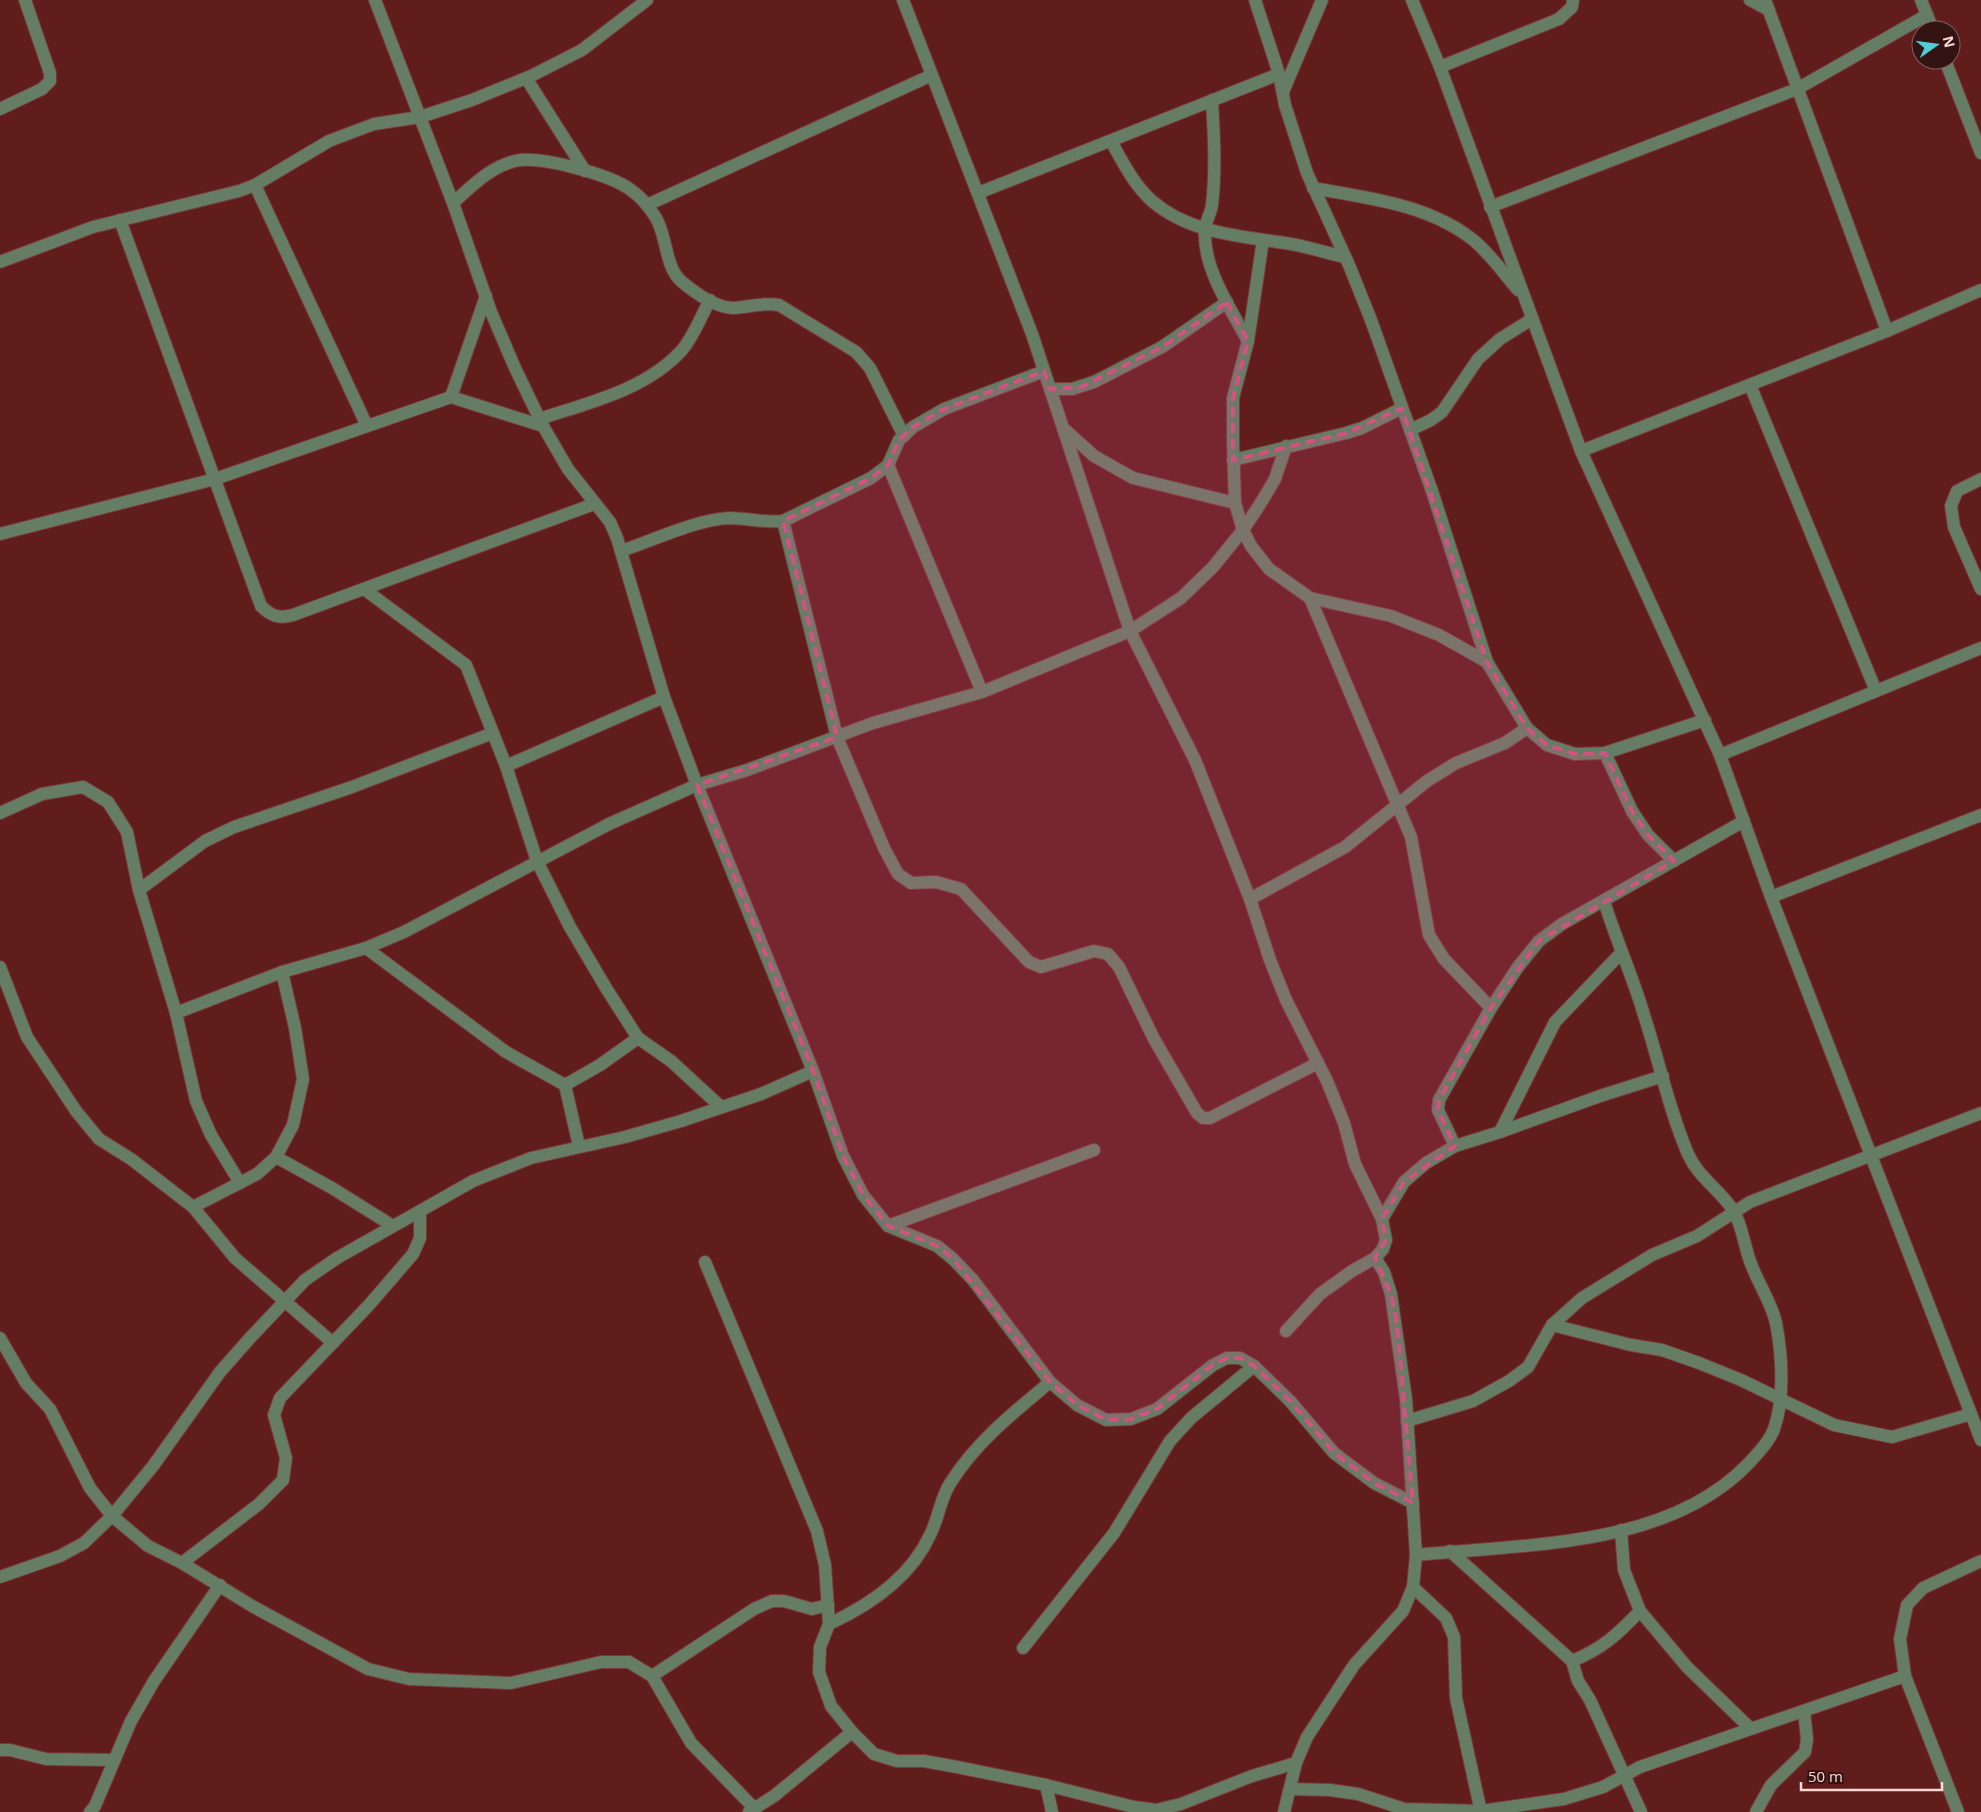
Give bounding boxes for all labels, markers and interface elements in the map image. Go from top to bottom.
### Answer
north arrow [1911,20,1961,70]
text: N [1939,34,1960,50]
scale bar [1801,1760,1942,1792]
text: 50 m [1808,1766,1843,1786]

